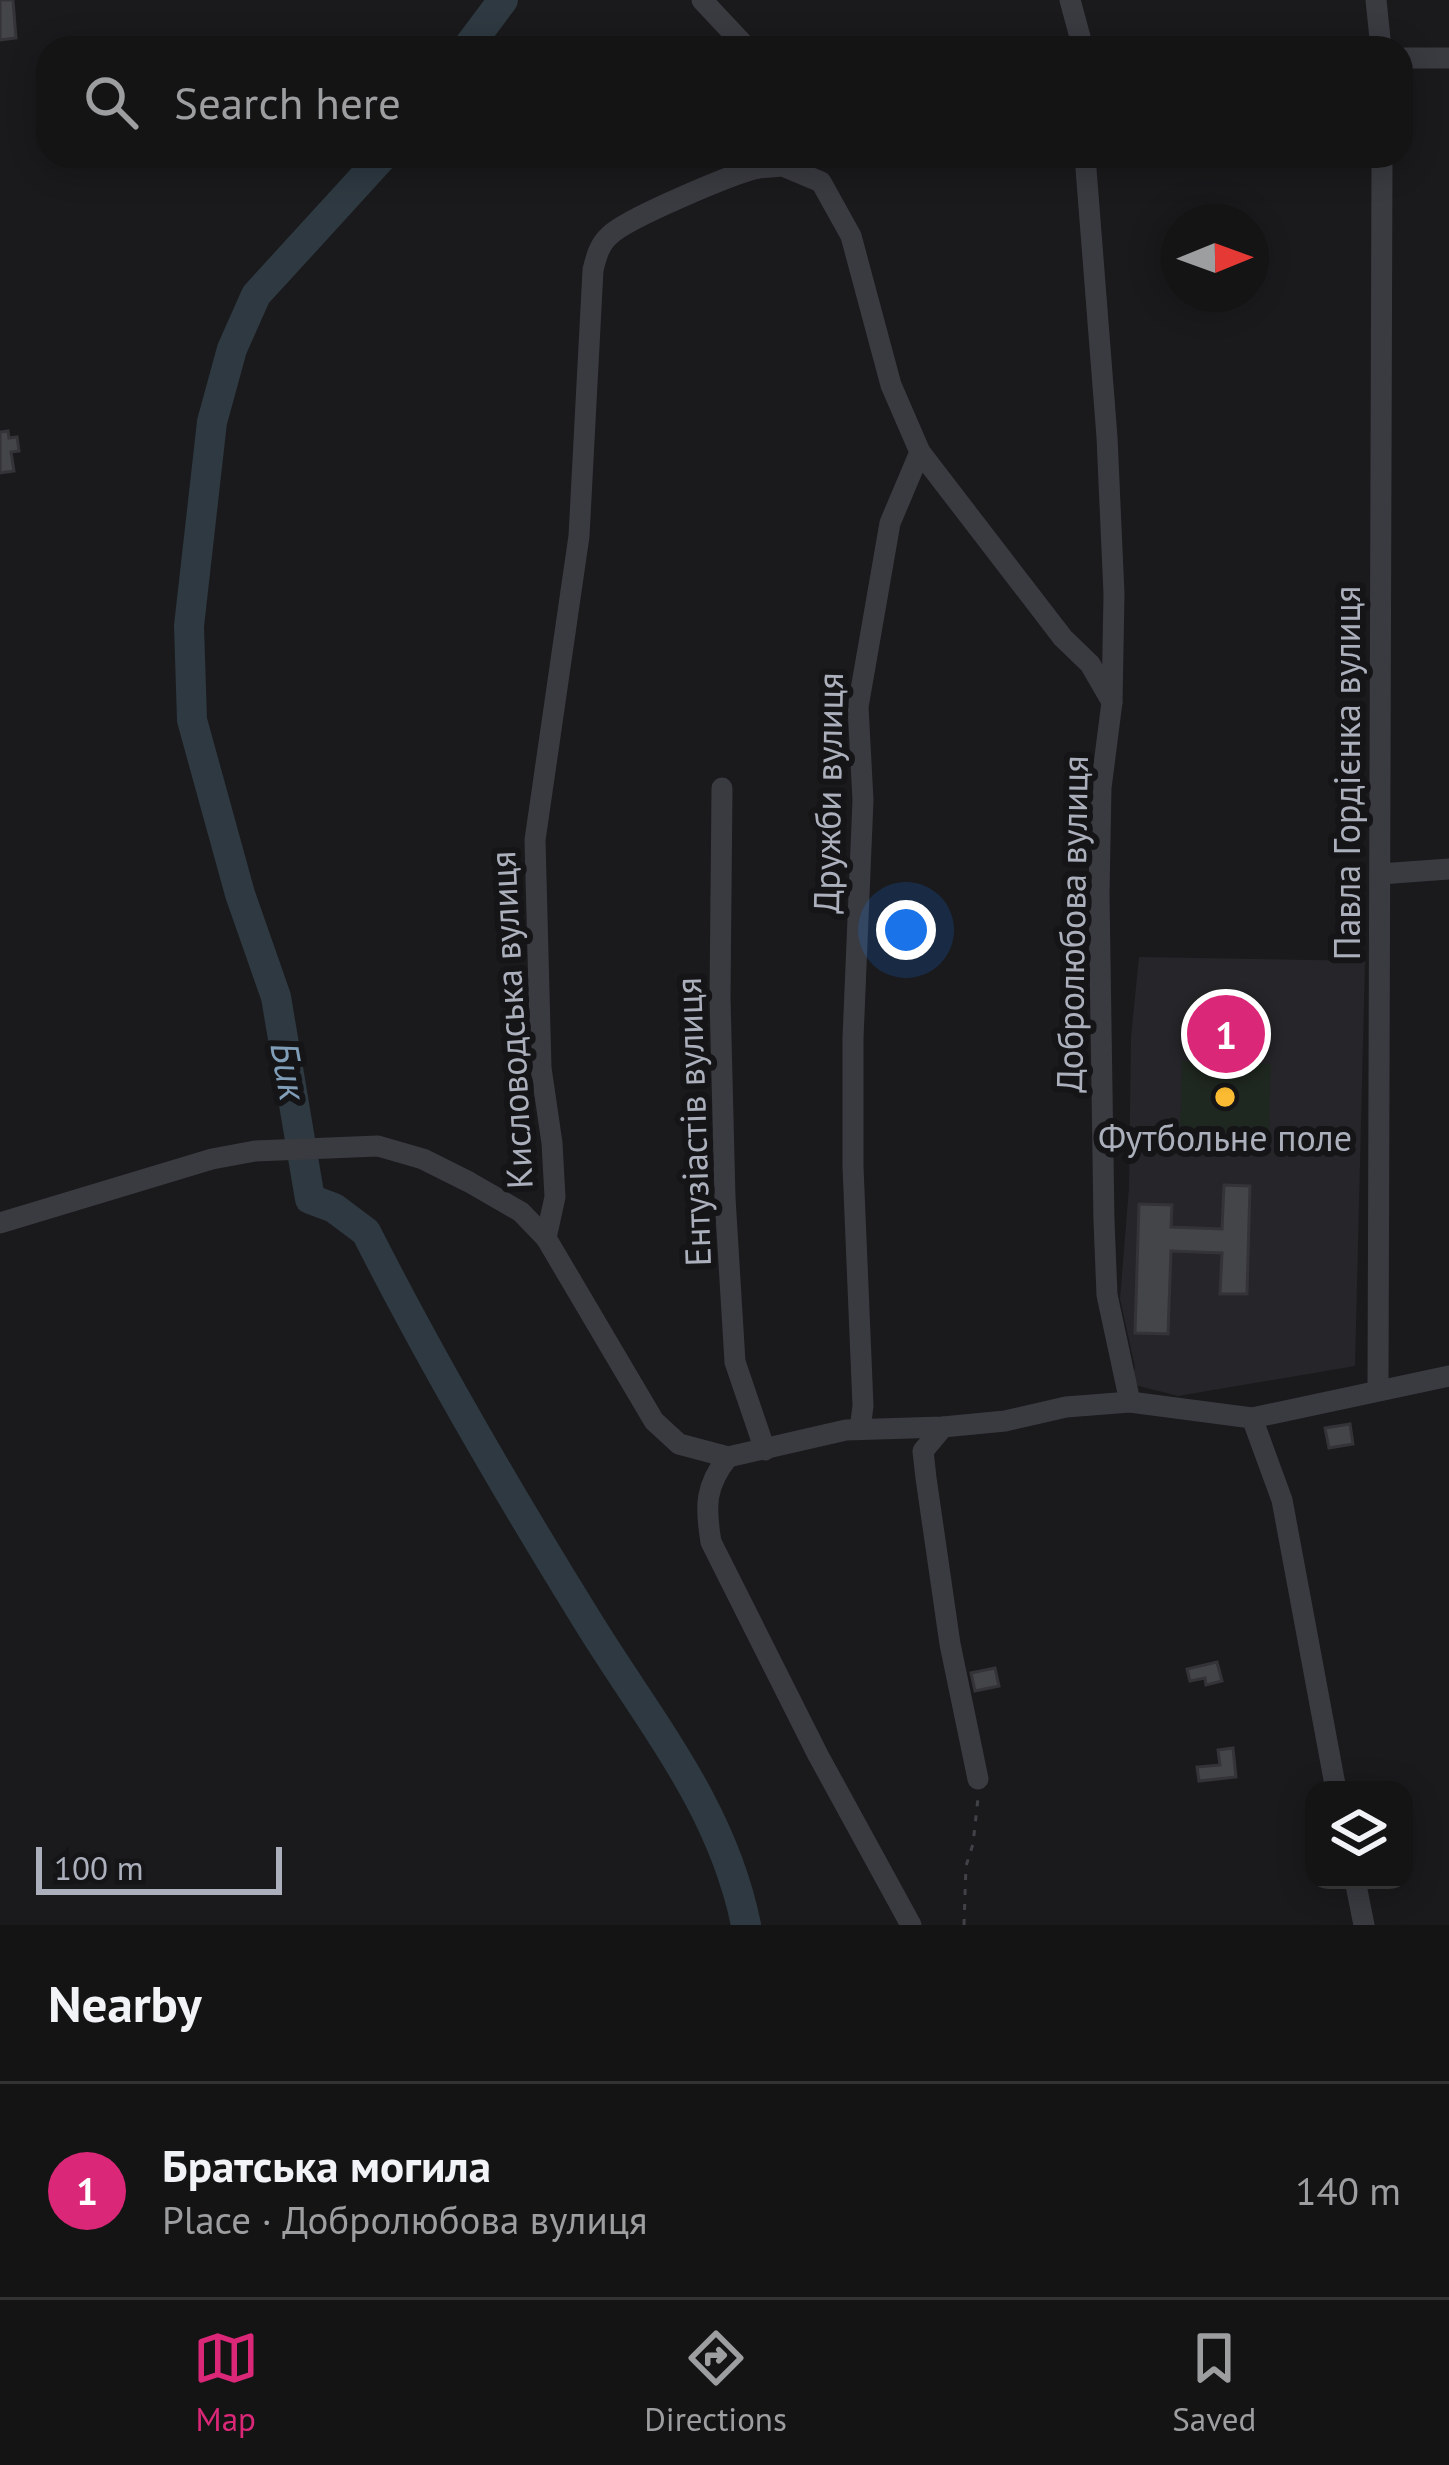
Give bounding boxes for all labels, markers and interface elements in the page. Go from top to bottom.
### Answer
search box [36,36,1413,168]
icon: search [78,69,144,135]
text: Search here [174,73,401,131]
north arrow [1161,204,1269,312]
street label: Павла Гордієнка вулиця [1323,586,1370,960]
street label: Дружби вулиця [802,672,853,914]
street label: Добролюбова вулиця [1045,755,1098,1093]
street label: Кисловодська вулиця [478,850,543,1190]
your location [876,900,936,960]
street label: Ентузіастів вулиця [664,977,721,1267]
pin: 1 [1187,989,1265,1079]
water label: Бик [259,1038,320,1105]
marker: Футбольне поле [1212,1084,1238,1110]
place label: Футбольне поле [1098,1114,1352,1161]
map controls [1305,1781,1413,1889]
button: layers [1305,1781,1413,1889]
scale bar [36,1841,282,1894]
text: 100 m [54,1846,144,1889]
text: Nearby [48,1970,202,2036]
text: Братська могила [162,2136,491,2194]
text: 1 [76,2165,98,2216]
text: 140 m [1295,2165,1401,2216]
text: Place · Добролюбова вулиця [162,2194,648,2245]
tab: Map [193,2325,259,2440]
tab: Directions [644,2325,787,2440]
tab: Saved [1172,2325,1256,2440]

